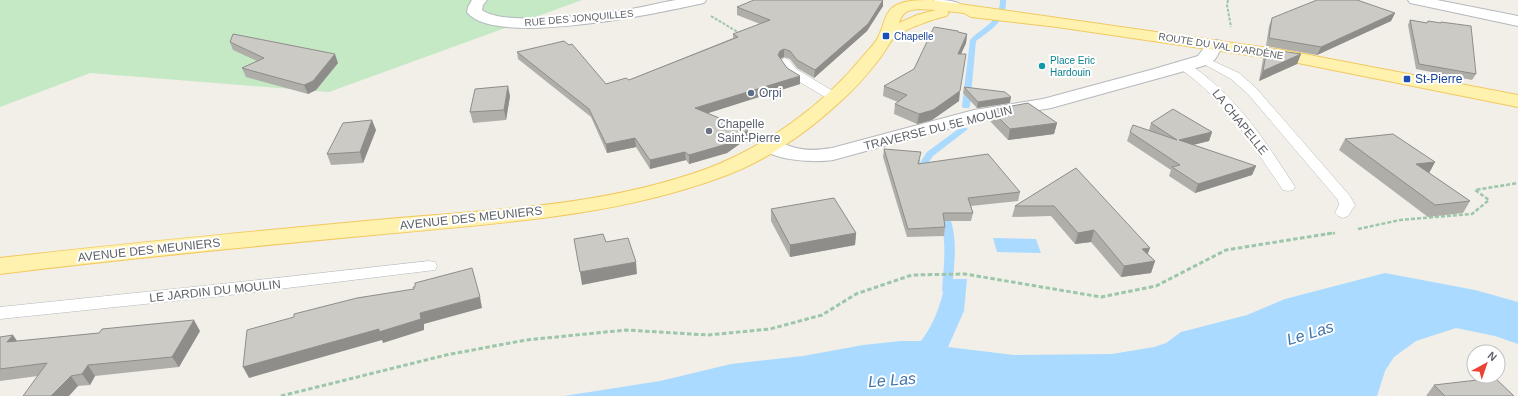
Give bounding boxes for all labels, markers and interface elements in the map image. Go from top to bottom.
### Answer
street label: RUE DES JONQUILLES [524,8,634,28]
street label: ROUTE DU VAL D'ARDÈNE [1158,30,1285,61]
marker: Chapelle [881,31,891,41]
place label: Chapelle [894,31,934,42]
place label: Place Eric Hardouin [1050,55,1095,78]
marker: Place Eric Hardouin [1037,61,1047,71]
place label: St-Pierre [1415,72,1463,86]
marker: St-Pierre [1402,74,1412,84]
place label: Orpi [759,86,782,100]
street label: LA CHAPELLE [1209,86,1271,158]
marker: Orpi [746,88,756,98]
street label: TRAVERSE DU 5E MOULIN [862,103,1014,153]
place label: Chapelle Saint-Pierre [717,117,781,145]
marker: Chapelle Saint-Pierre [704,126,714,136]
street label: AVENUE DES MEUNIERS [399,204,543,232]
street label: AVENUE DES MEUNIERS [77,236,221,264]
street label: LE JARDIN DU MOULIN [149,277,281,305]
water label: Le Las [1285,318,1335,348]
north arrow [1466,344,1506,384]
text: N [1486,349,1499,364]
water label: Le Las [867,370,917,390]

